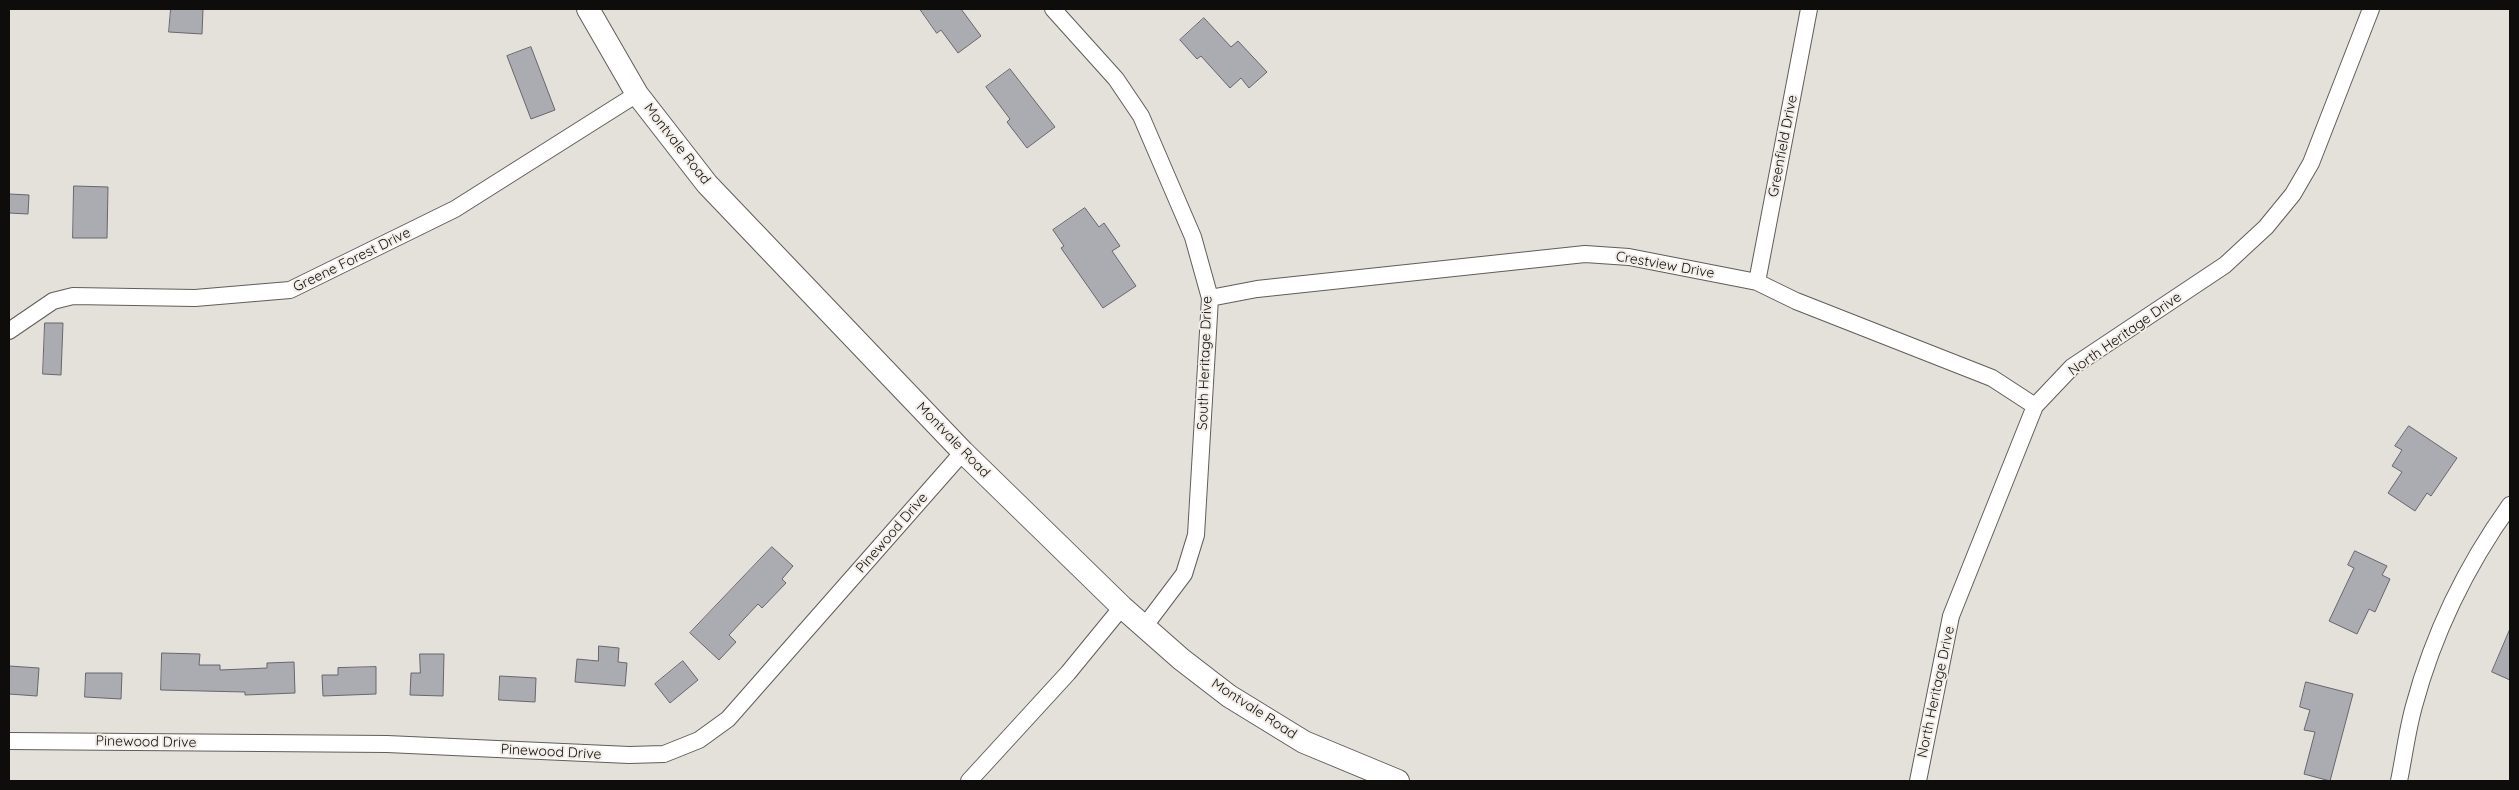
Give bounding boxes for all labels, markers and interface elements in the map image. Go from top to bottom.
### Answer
street label: Greenfield Drive [1765,93,1801,199]
street label: Montvale Road [640,100,714,188]
street label: Greene Forest Drive [291,224,413,296]
street label: Crestview Drive [1614,248,1716,282]
street label: North Heritage Drive [2065,289,2185,379]
street label: South Heritage Drive [1194,296,1216,430]
street label: Montvale Road [913,399,993,481]
street label: Pinewood Drive [853,489,931,577]
street label: North Heritage Drive [1914,625,1958,759]
street label: Montvale Road [1208,675,1300,743]
street label: Pinewood Drive [95,733,197,751]
street label: Pinewood Drive [500,741,602,763]

